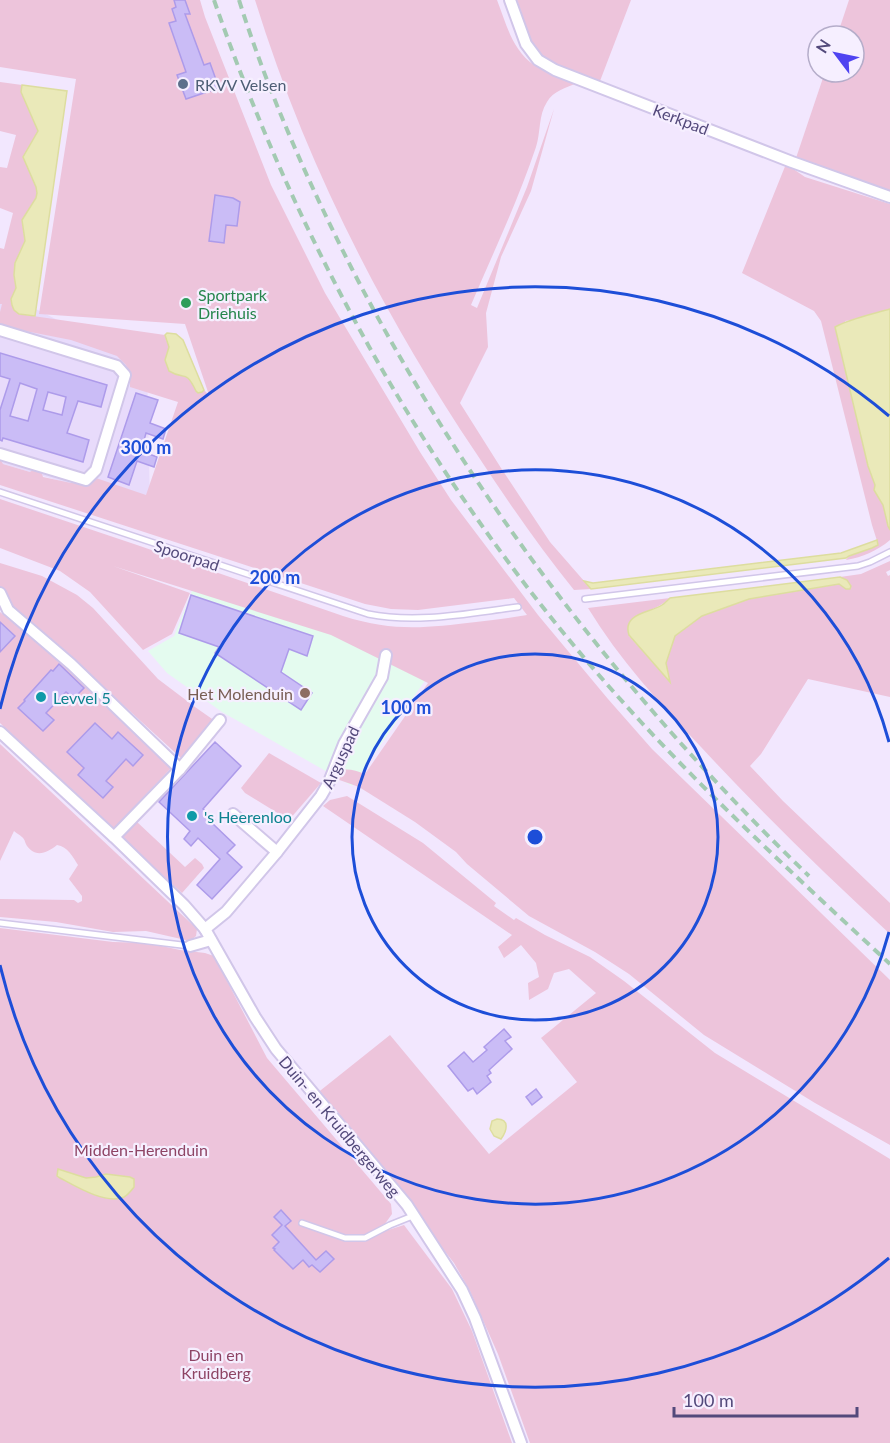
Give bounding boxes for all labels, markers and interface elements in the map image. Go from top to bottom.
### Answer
north arrow [806,24,866,84]
text: N [812,36,834,56]
place label: RKVV Velsen [195,75,286,94]
marker: RKVV Velsen [176,77,190,91]
street label: Kerkpad [650,100,712,138]
place label: Sportpark Driehuis [198,285,268,322]
marker: Sportpark Driehuis [179,296,193,310]
text: 300 m [121,436,171,458]
street label: Spoorpad [152,536,222,574]
text: 200 m [250,566,300,588]
place label: Het Molenduin [187,684,293,703]
marker: Het Molenduin [298,686,312,700]
place label: Levvel 5 [53,688,111,707]
marker: Levvel 5 [34,690,48,704]
text: 100 m [381,696,431,718]
street label: Arguspad [317,723,363,791]
place label: 's Heerenloo [204,807,292,826]
marker: 's Heerenloo [185,809,199,823]
centre of rings [525,827,545,847]
street label: Duin- en Kruidbergerweg [275,1052,405,1200]
park label: Midden-Herenduin [74,1140,208,1159]
park label: Duin en Kruidberg [181,1345,251,1382]
scale bar [674,1380,857,1418]
text: 100 m [683,1389,734,1411]

